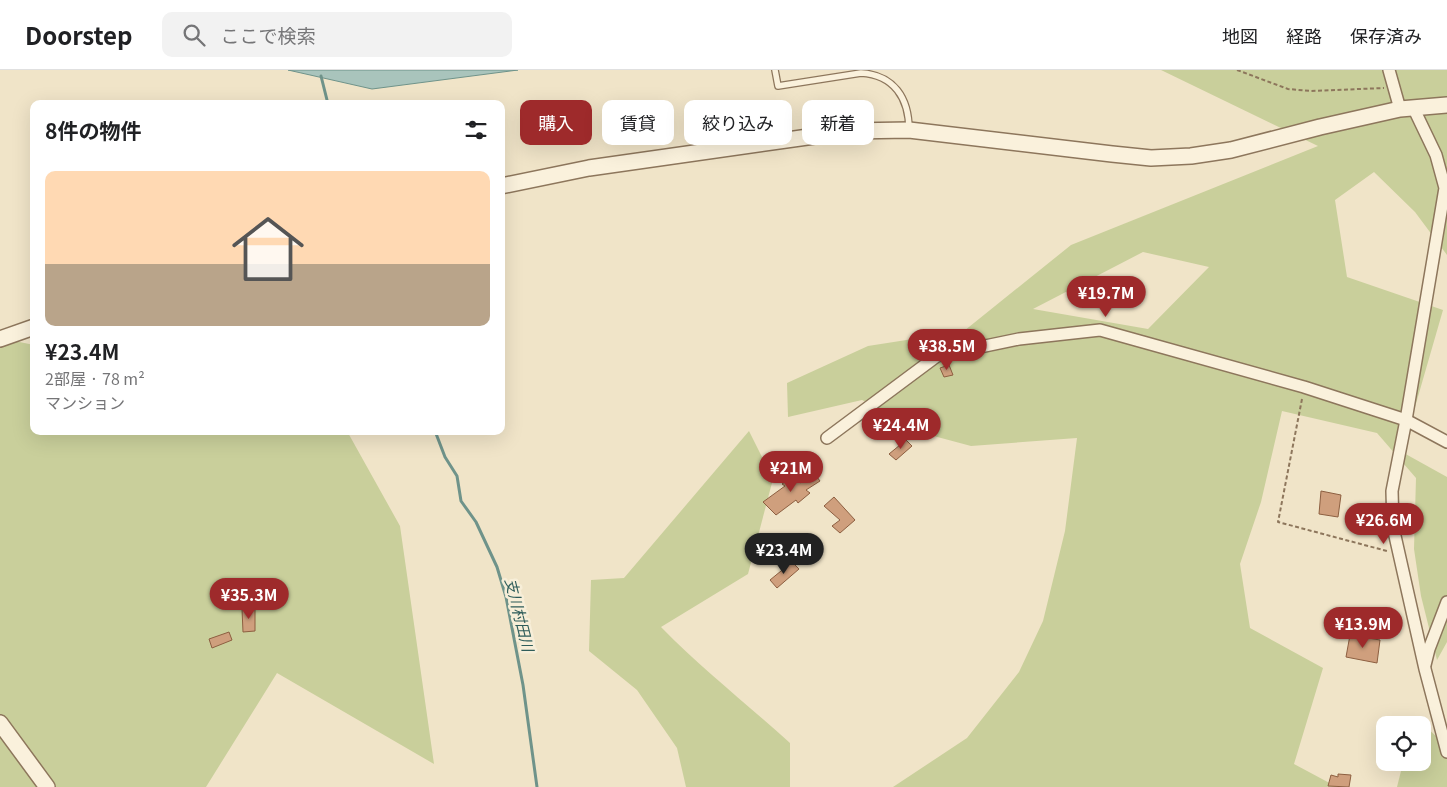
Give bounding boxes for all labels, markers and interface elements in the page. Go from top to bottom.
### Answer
search box [162,12,512,57]
text: Doorstep [25,17,132,52]
icon: search [180,21,208,49]
text: ここで検索 [220,21,315,48]
text: 地図 [1222,22,1258,48]
text: 経路 [1286,22,1322,48]
text: 保存済み [1350,22,1422,48]
chip: 購入 [520,100,592,145]
chip: 賃貸 [602,100,674,145]
chip: 絞り込み [684,100,792,145]
chip: 新着 [802,100,874,145]
text: 8件の物件 [45,115,141,145]
icon: filters [462,116,490,144]
icon: home [223,204,313,294]
pin: ¥19.7M [1065,276,1147,318]
text: ¥19.7M [1078,280,1134,304]
pin: ¥38.5M [906,328,988,371]
text: ¥38.5M [919,333,975,357]
text: ¥23.4M [45,336,119,366]
text: 2部屋 · 78 m² [45,366,145,390]
text: マンション [45,390,125,414]
pin: ¥24.4M [860,408,942,450]
text: ¥24.4M [873,412,929,436]
pin: ¥21M [761,450,821,493]
text: ¥21M [770,455,812,479]
pin: ¥26.6M [1343,502,1425,545]
text: ¥26.6M [1356,507,1412,531]
pin: ¥23.4M [743,532,825,575]
text: ¥23.4M [756,537,812,561]
water label: 支川村田川 [501,576,540,655]
pin: ¥35.3M [208,578,290,620]
text: ¥35.3M [221,582,277,606]
pin: ¥13.9M [1322,606,1404,649]
text: ¥13.9M [1335,611,1391,635]
map controls [1376,716,1431,771]
button: locate [1376,716,1431,771]

